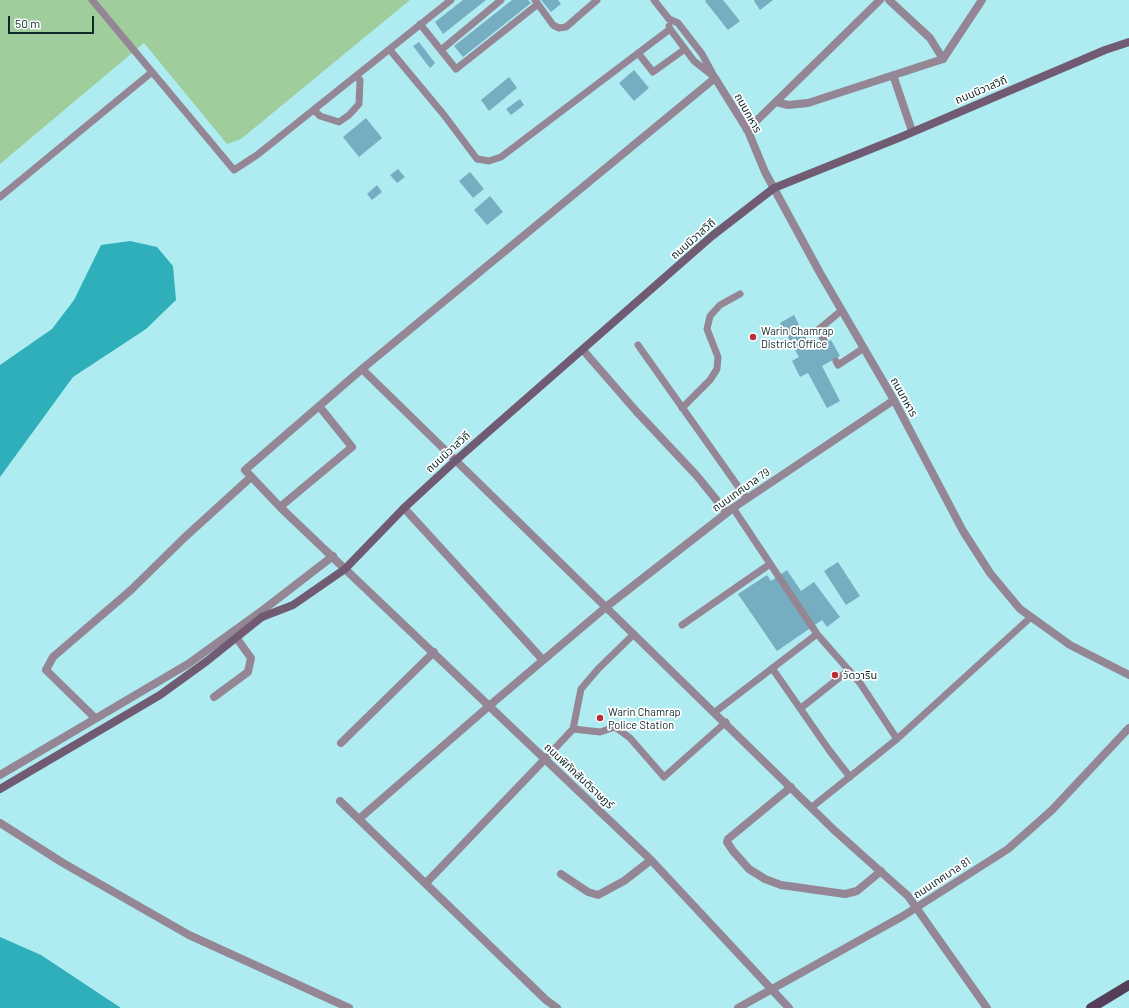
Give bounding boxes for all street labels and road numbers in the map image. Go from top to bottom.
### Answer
street label: ถนนนิวาสวิถี [953,73,1009,107]
street label: ถนนทหาร [732,91,764,135]
street label: ถนนนิวาสวิถี [668,216,718,262]
street label: ถนนทหาร [888,375,920,419]
street label: ถนนนิวาสวิถี [423,429,473,475]
street label: ถนนเทศบาล 79 [710,465,772,515]
street label: ถนนพิทักสันติราษฎร์ [542,740,616,812]
street label: ถนนเทศบาล 81 [911,855,973,901]

